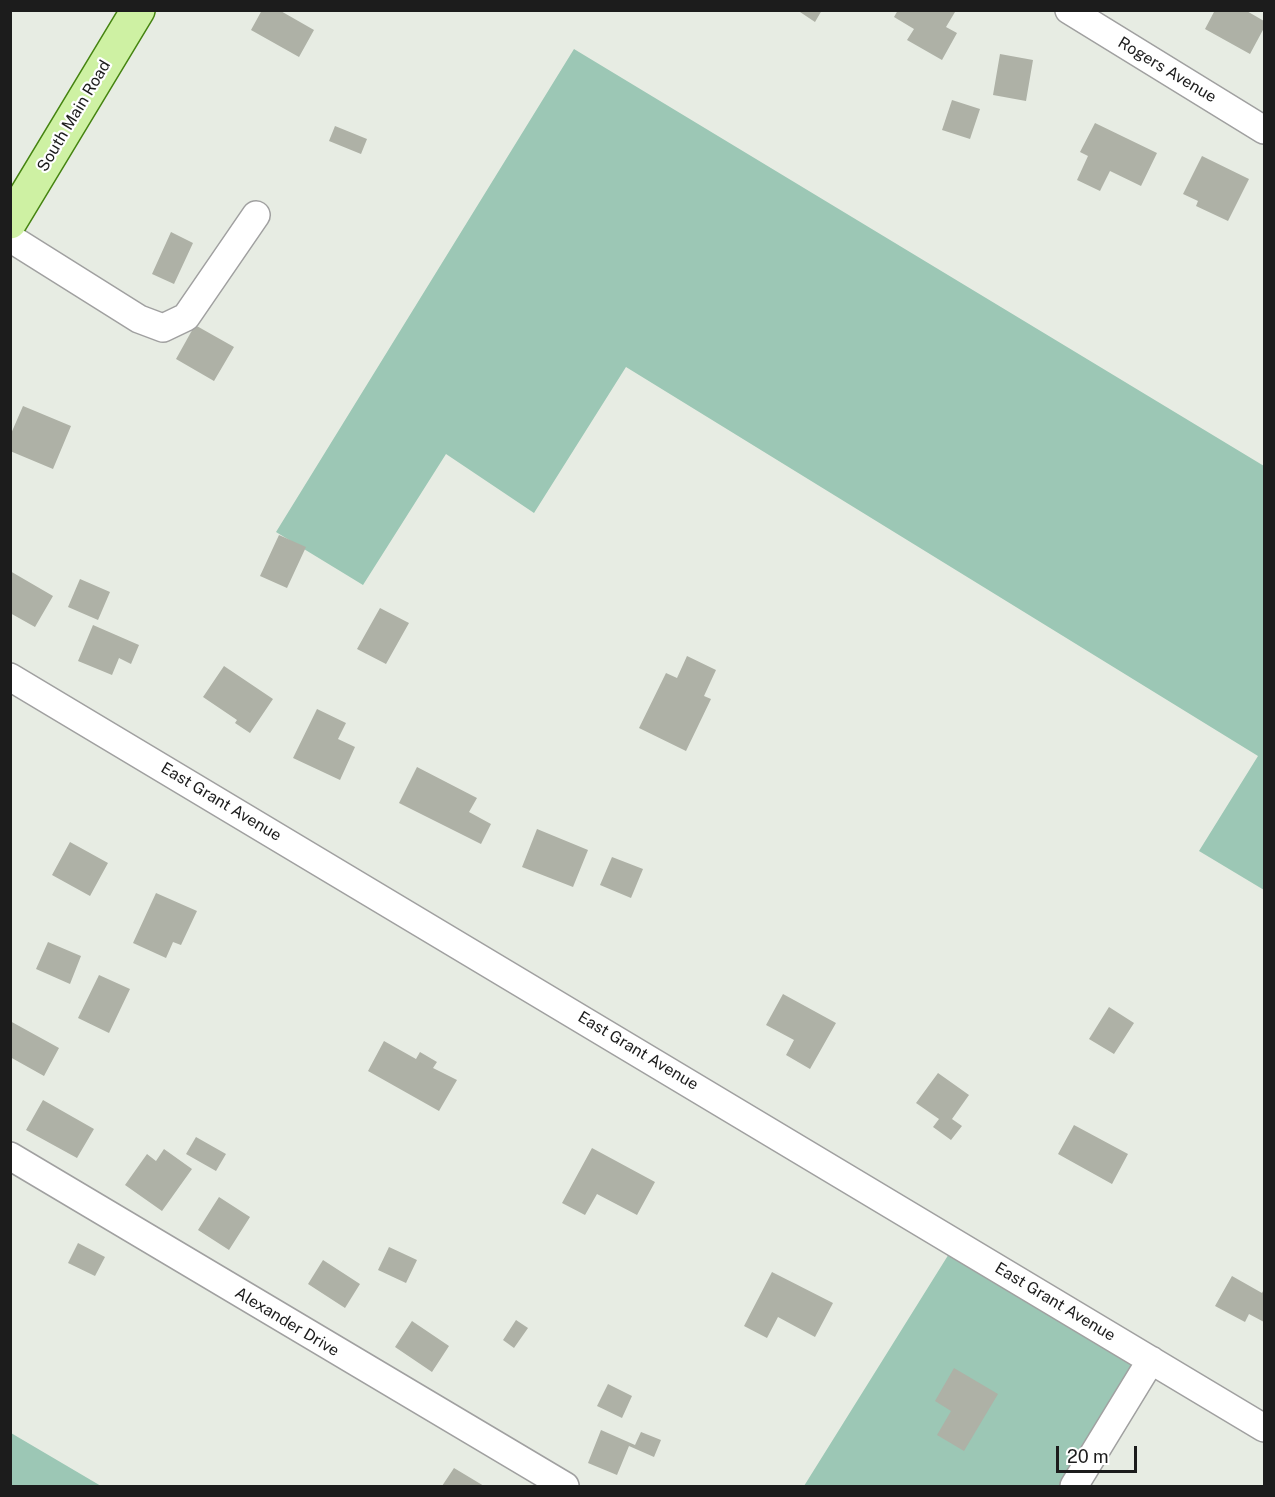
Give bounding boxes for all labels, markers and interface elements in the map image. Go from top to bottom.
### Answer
street label: Rogers Avenue [1114,33,1220,107]
street label: South Main Road [33,57,115,175]
street label: East Grant Avenue [157,758,285,846]
street label: East Grant Avenue [574,1007,702,1095]
street label: East Grant Avenue [991,1258,1119,1346]
street label: Alexander Drive [231,1283,343,1361]
scale bar [1059,1434,1140,1472]
text: 20 m [1067,1446,1109,1467]

